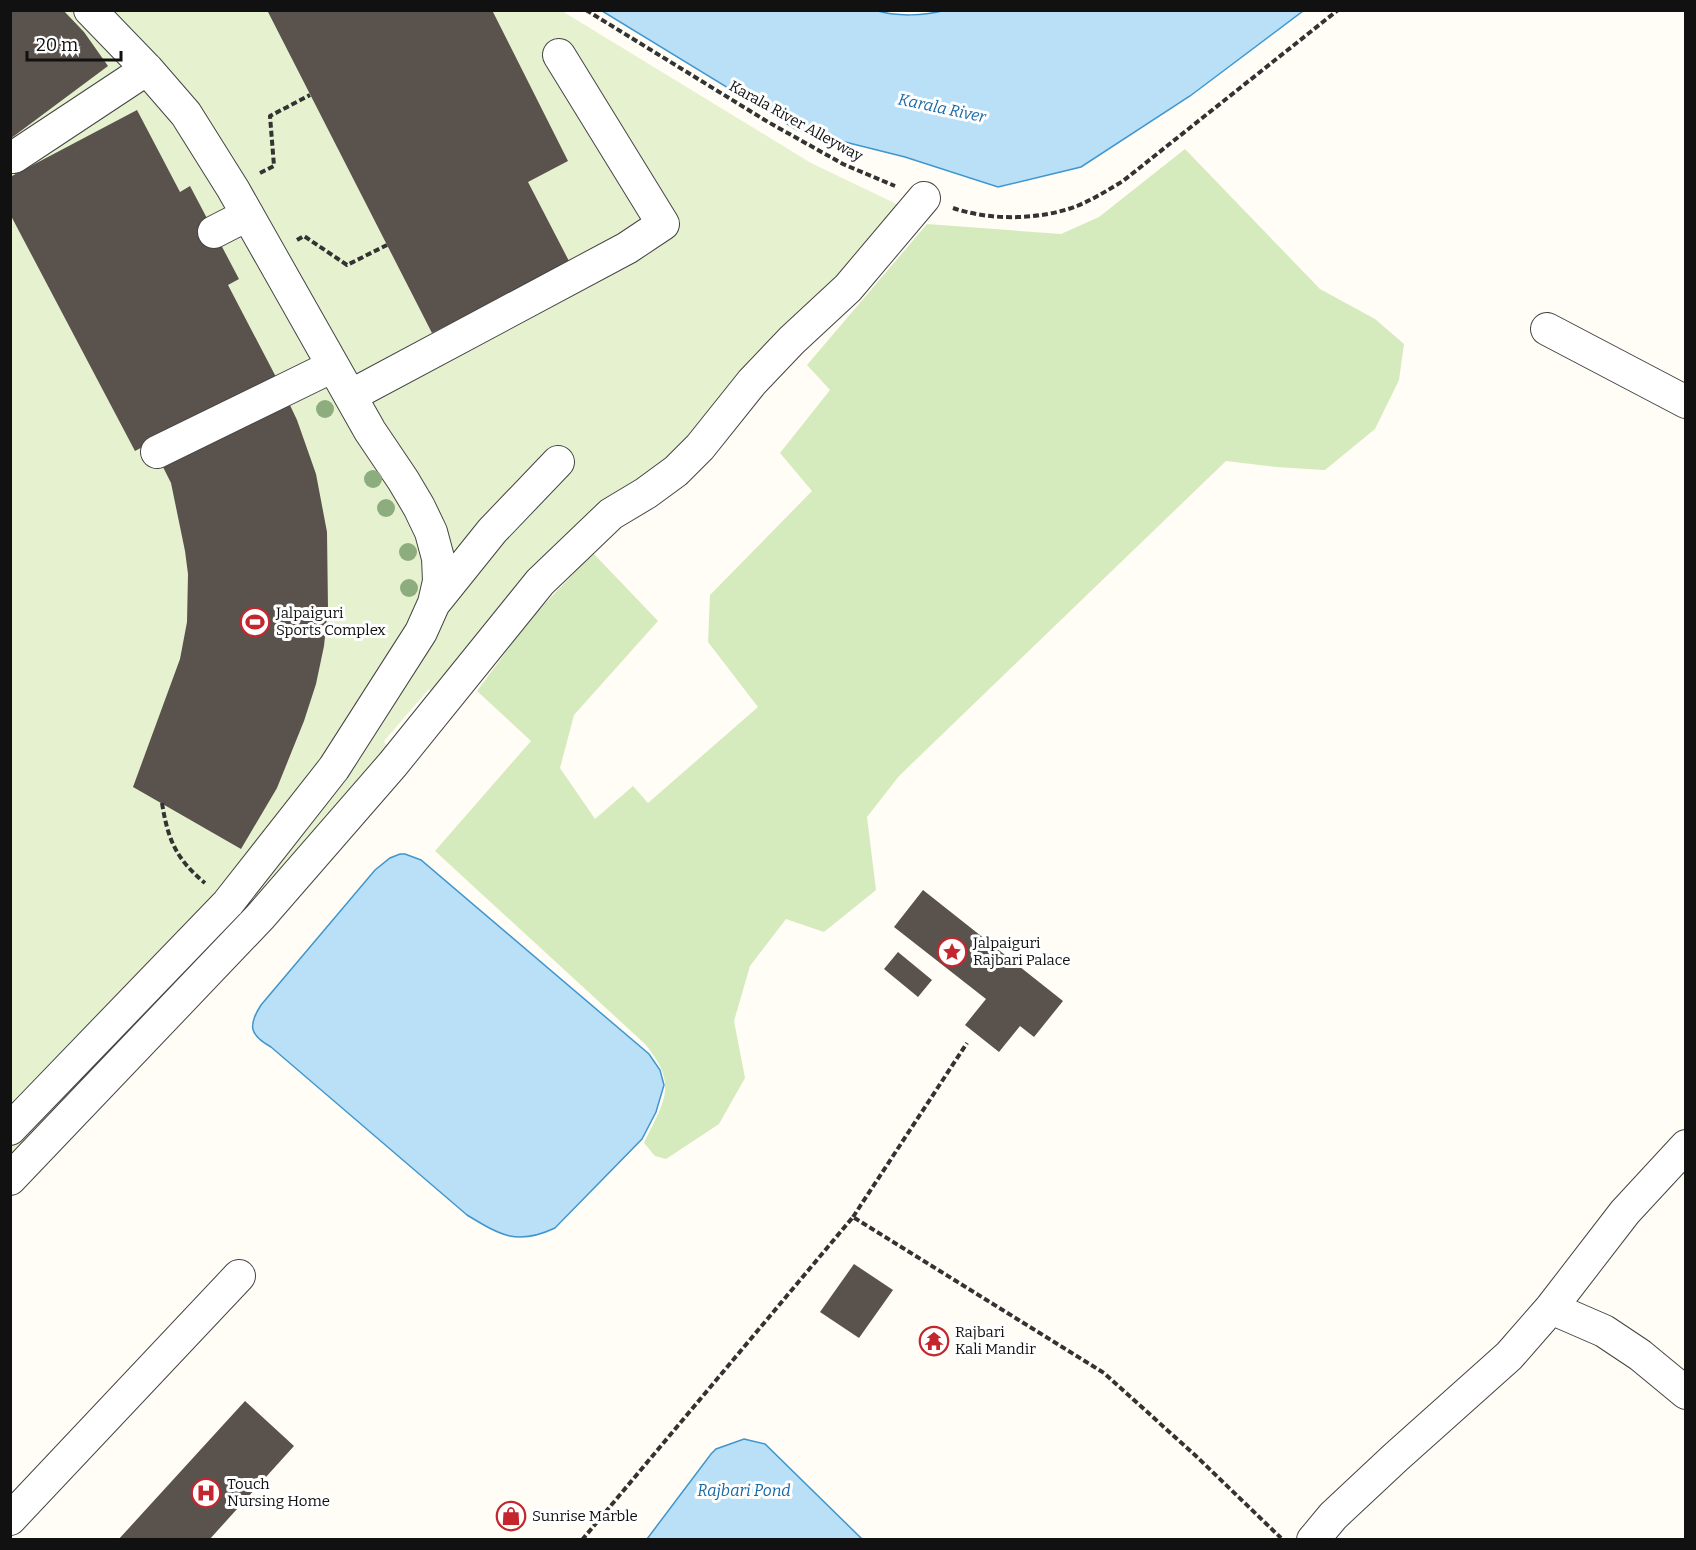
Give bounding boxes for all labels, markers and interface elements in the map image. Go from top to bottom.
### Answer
scale bar [27,24,122,62]
text: 20 m [36,34,78,56]
street label: Karala River Alleyway [726,77,866,165]
water label: Karala River [897,89,989,127]
place label: Jalpaiguri Sports Complex [275,604,386,639]
sports icon: Jalpaiguri Sports Complex [239,606,271,638]
place label: Jalpaiguri Rajbari Palace [972,934,1070,969]
place icon: Jalpaiguri Rajbari Palace [936,936,968,968]
place label: Rajbari Kali Mandir [955,1323,1036,1358]
temple icon: Rajbari Kali Mandir [918,1325,950,1357]
place label: Touch Nursing Home [227,1475,330,1510]
hospital icon: Touch Nursing Home [190,1477,222,1509]
water label: Rajbari Pond [697,1481,791,1500]
shop icon: Sunrise Marble [495,1500,527,1532]
place label: Sunrise Marble [532,1507,638,1525]

